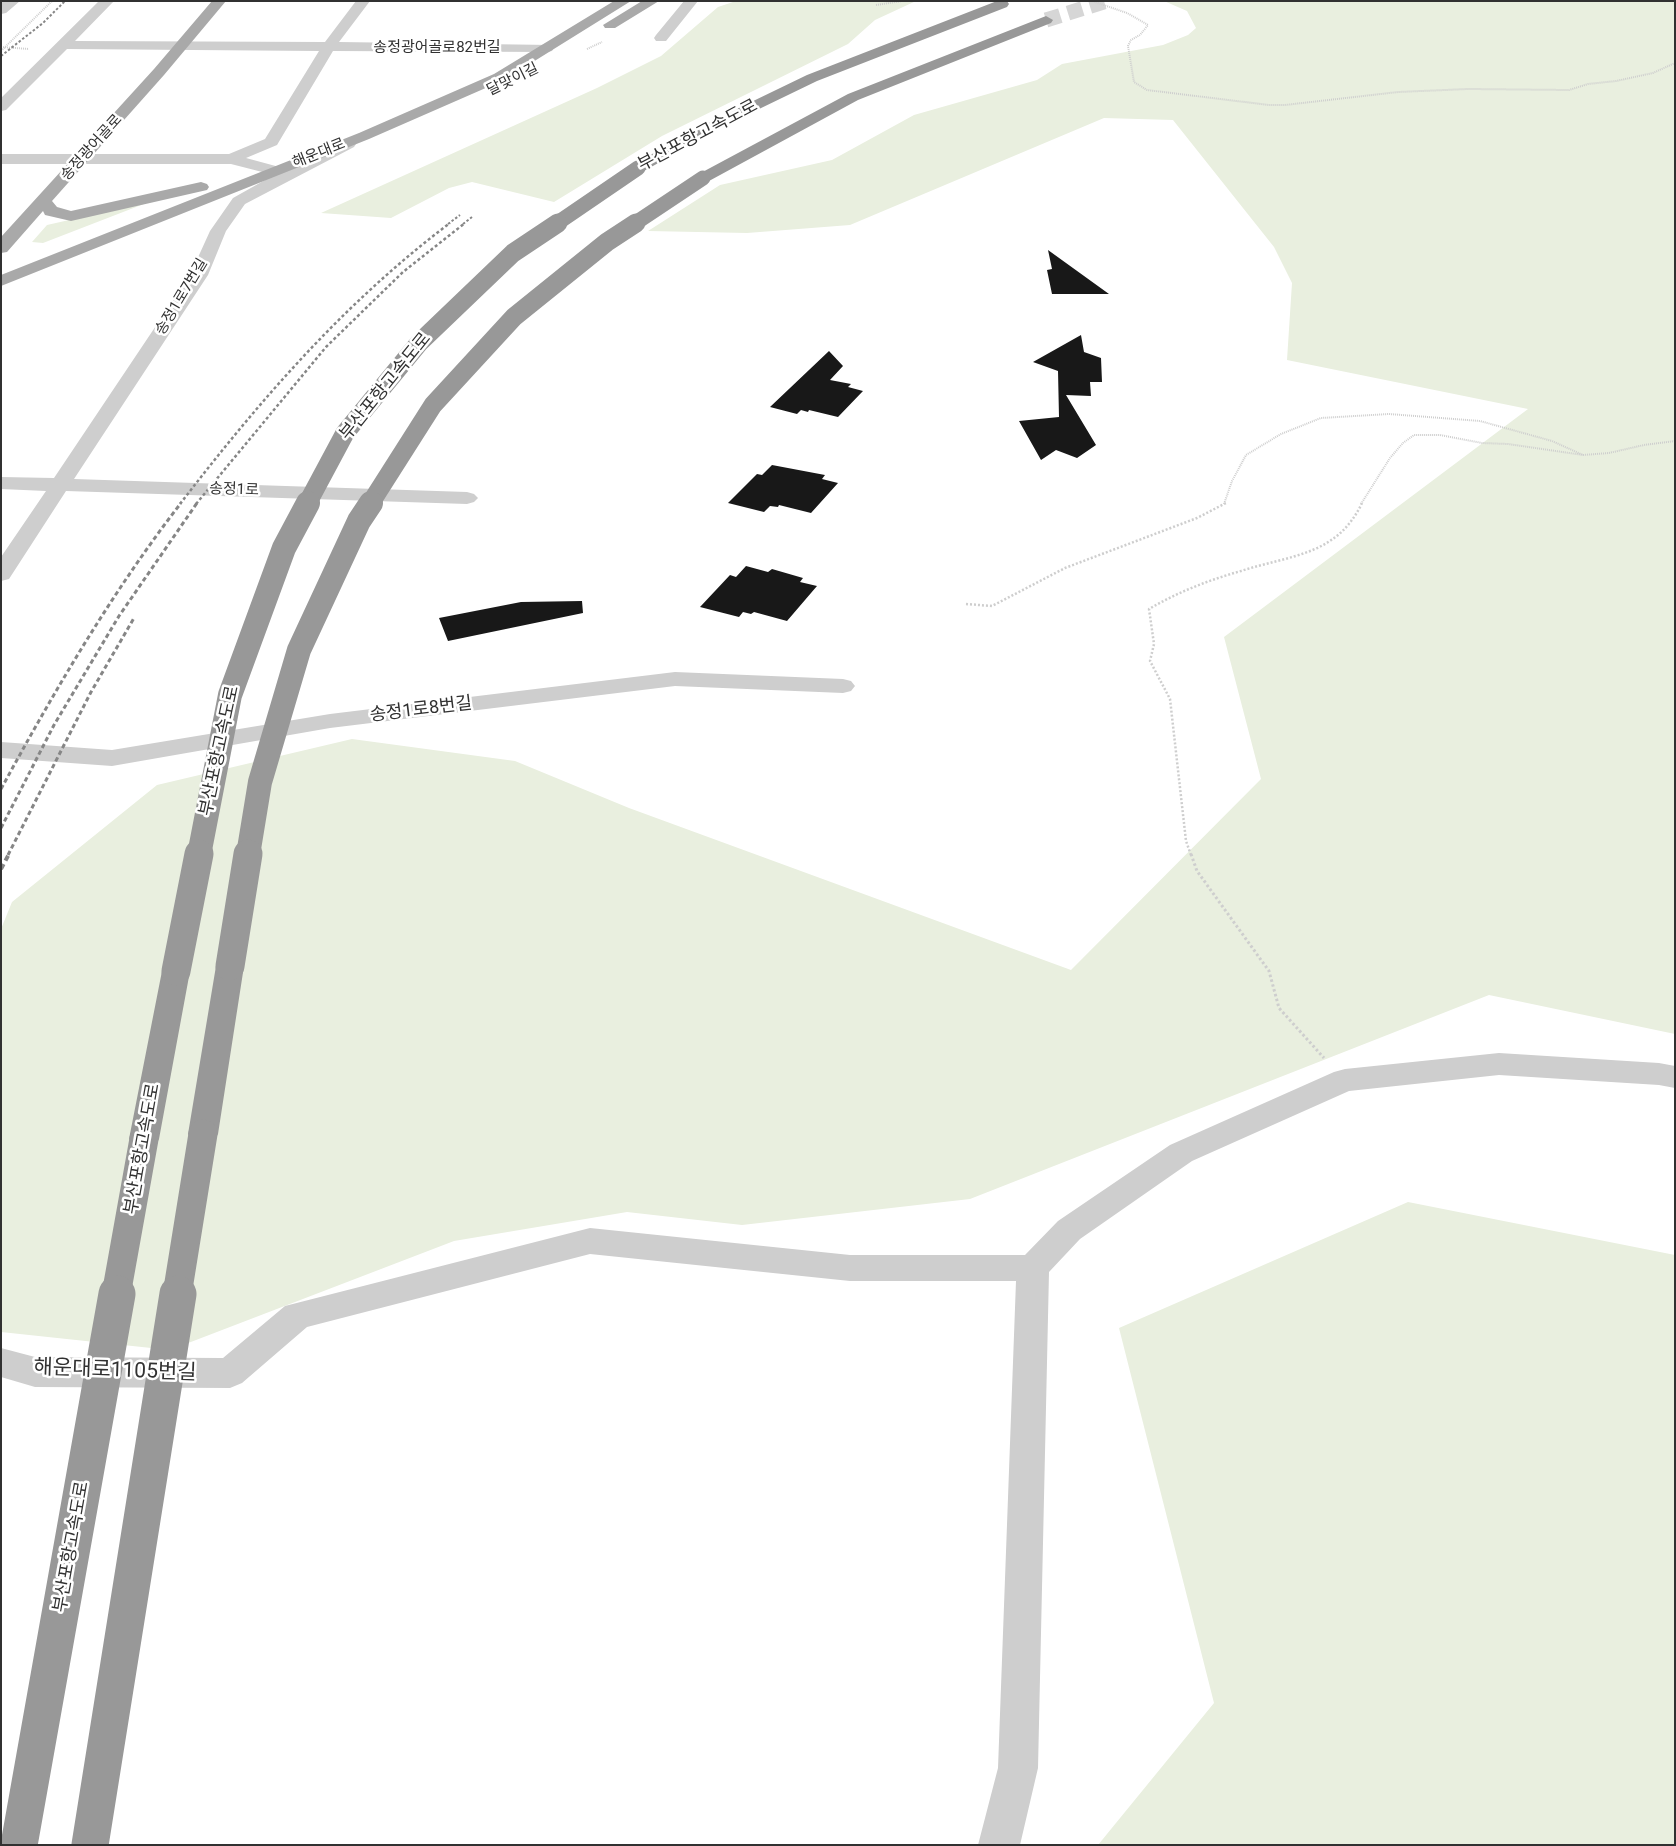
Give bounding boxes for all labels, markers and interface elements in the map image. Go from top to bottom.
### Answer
street label: 송정광어골로82번길 [373,39,501,57]
street label: 달맞이길 [484,60,542,100]
street label: 부산포항고속도로 [634,95,762,177]
street label: 송정광어골로 [58,111,126,185]
street label: 해운대로 [290,135,348,173]
street label: 송정1로7번길 [152,256,212,338]
street label: 부산포항고속도로 [336,329,436,445]
street label: 송정1로 [209,480,259,500]
street label: 부산포항고속도로 [196,684,244,818]
street label: 송정1로8번길 [369,693,473,727]
street label: 부산포항고속도로 [121,1082,165,1216]
street label: 해운대로1105번길 [33,1356,197,1386]
street label: 부산포항고속도로 [50,1480,94,1614]

